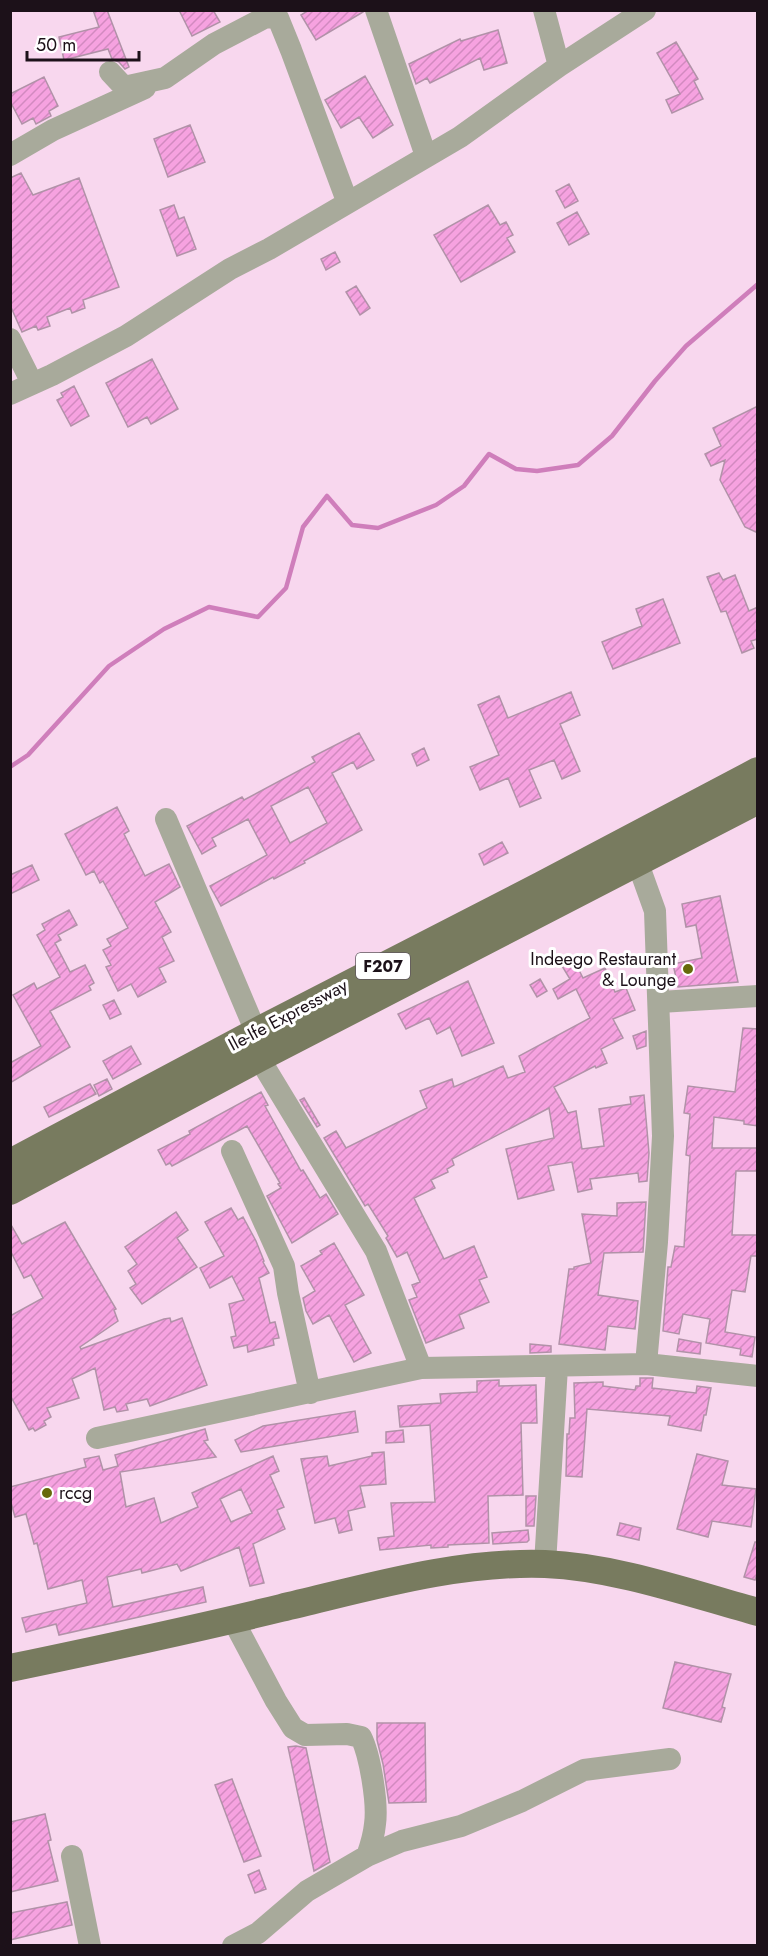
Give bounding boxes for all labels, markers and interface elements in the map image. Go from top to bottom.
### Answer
scale bar [27,24,140,62]
text: 50 m [36,32,76,58]
place label: Indeego Restaurant & Lounge [530,946,677,993]
road number: F207 [356,953,410,979]
marker: Indeego Restaurant & Lounge [681,962,695,976]
street label: Ile-Ife Expressway [224,973,352,1057]
place label: rccg [59,1480,92,1506]
marker: rccg [40,1486,54,1500]

